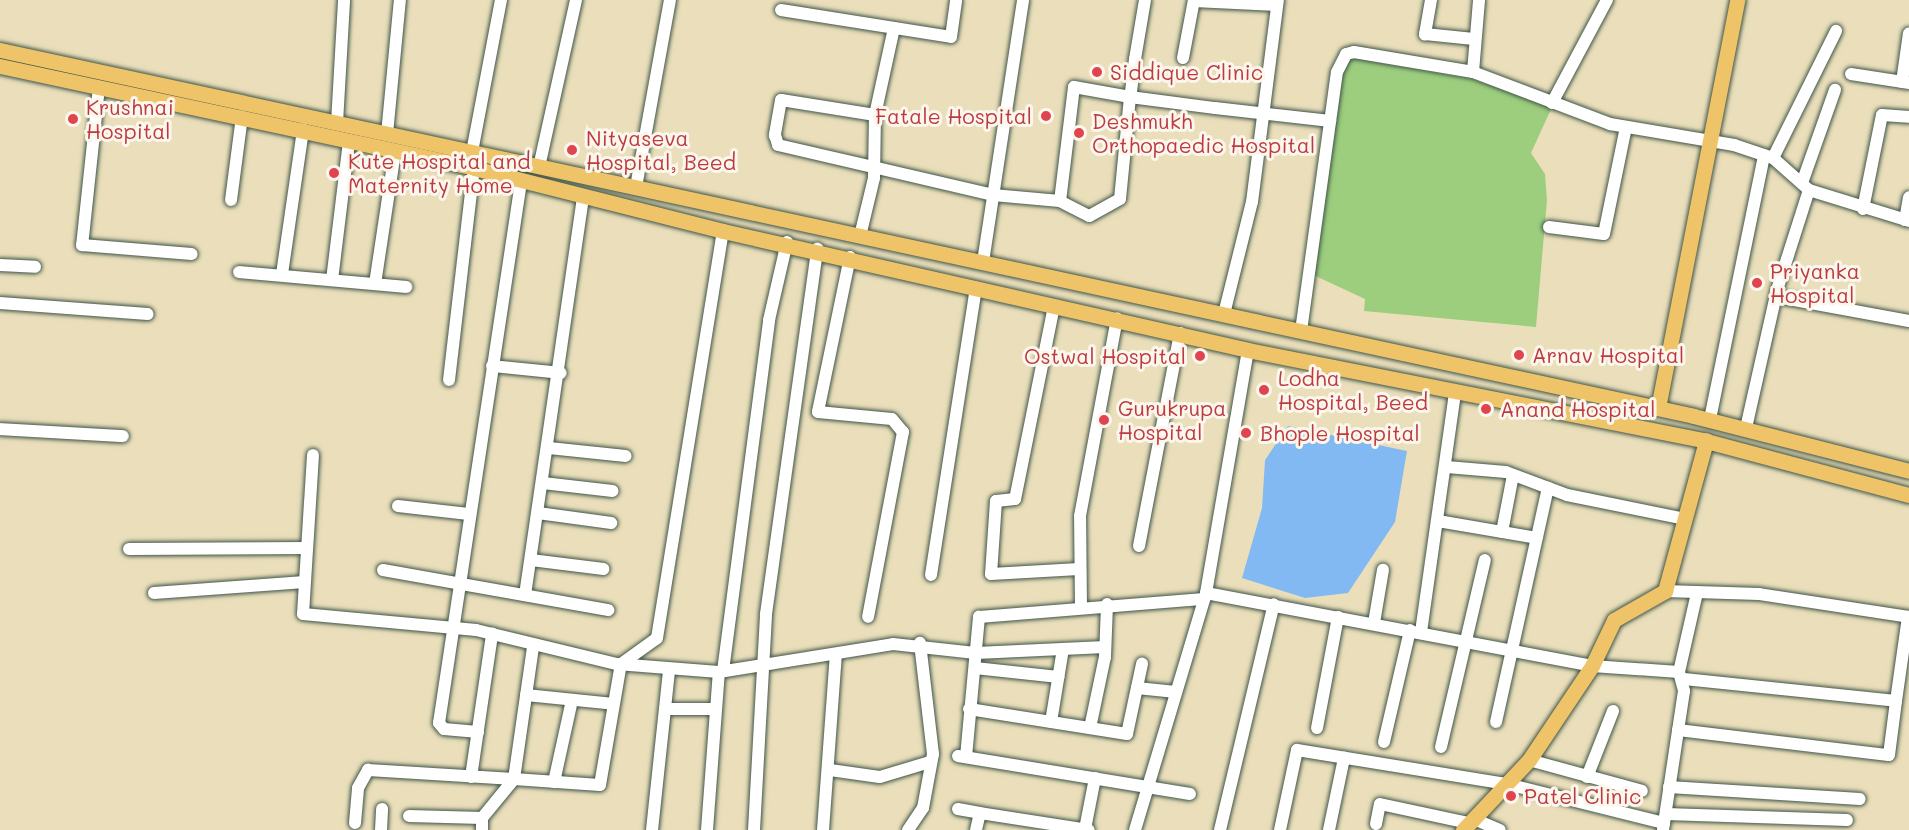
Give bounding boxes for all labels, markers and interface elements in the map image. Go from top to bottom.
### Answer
place label: Siddique Clinic [1110,59,1263,85]
marker: Siddique Clinic [1088,63,1106,81]
place label: Krushnai Hospital [86,94,174,144]
place label: Fatale Hospital [875,103,1032,129]
marker: Fatale Hospital [1037,107,1055,125]
place label: Deshmukh Orthopaedic Hospital [1092,108,1315,158]
marker: Krushnai Hospital [64,110,82,128]
marker: Deshmukh Orthopaedic Hospital [1070,124,1088,142]
place label: Nityaseva Hospital, Beed [586,125,736,175]
marker: Nityaseva Hospital, Beed [563,141,581,159]
place label: Kute Hospital and Maternity Home [348,148,531,198]
marker: Kute Hospital and Maternity Home [325,164,343,182]
place label: Priyanka Hospital [1770,258,1860,308]
marker: Priyanka Hospital [1748,274,1766,292]
place label: Arnav Hospital [1532,342,1684,368]
place label: Ostwal Hospital [1024,343,1186,369]
marker: Arnav Hospital [1510,346,1528,364]
marker: Ostwal Hospital [1191,347,1209,365]
place label: Lodha Hospital, Beed [1278,365,1428,415]
marker: Lodha Hospital, Beed [1255,381,1273,399]
place label: Gurukrupa Hospital [1118,395,1226,445]
place label: Anand Hospital [1500,396,1656,422]
marker: Anand Hospital [1477,400,1495,418]
marker: Gurukrupa Hospital [1095,411,1113,429]
place label: Bhople Hospital [1260,420,1420,446]
marker: Bhople Hospital [1237,424,1255,442]
place label: Patel Clinic [1524,783,1641,809]
marker: Patel Clinic [1502,787,1520,805]

